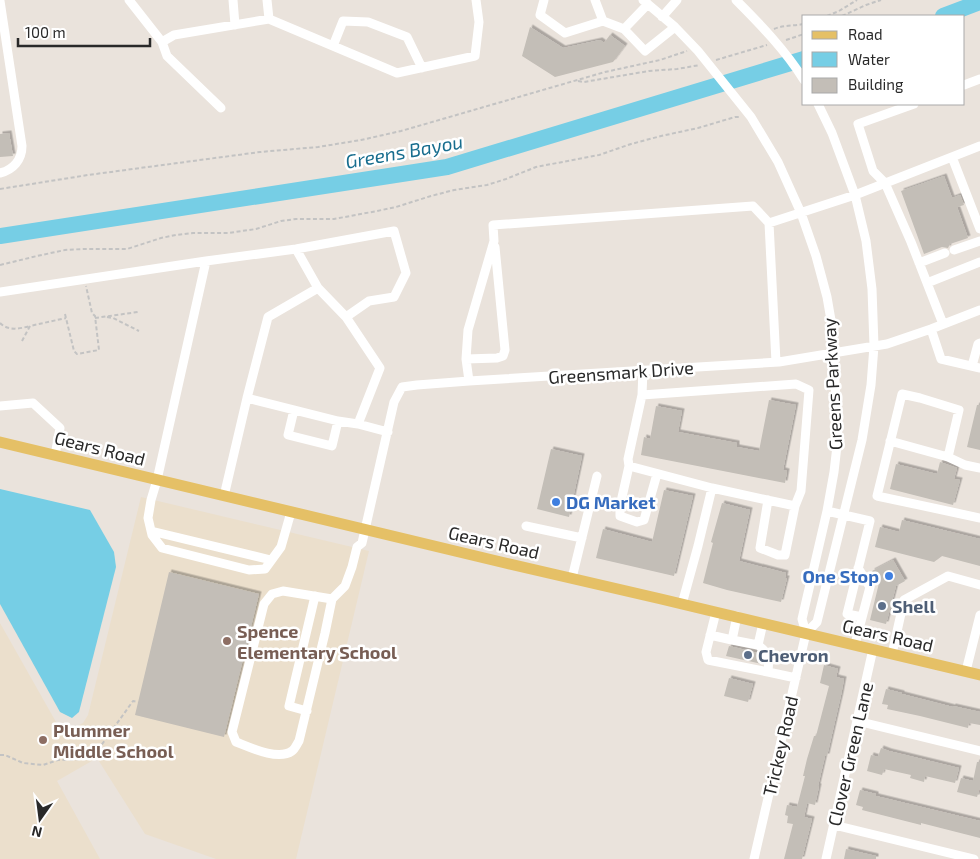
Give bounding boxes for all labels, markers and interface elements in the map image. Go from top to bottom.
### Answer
scale bar [18,15,150,47]
legend [802,15,965,105]
text: 100 m [25,23,66,41]
text: Road [848,25,883,43]
text: Water [848,50,890,68]
text: Building [848,75,904,93]
water label: Greens Bayou [343,129,465,174]
street label: Greens Parkway [818,317,846,451]
street label: Greensmark Drive [547,356,695,388]
street label: Gears Road [52,426,148,470]
place label: DG Market [566,491,656,513]
marker: DG Market [550,496,562,508]
street label: Gears Road [446,521,542,563]
place label: One Stop [802,565,879,587]
marker: One Stop [883,570,895,582]
place label: Shell [892,595,935,617]
marker: Shell [876,600,888,612]
street label: Gears Road [840,614,936,656]
place label: Spence Elementary School [237,620,397,663]
marker: Spence Elementary School [221,635,233,647]
place label: Chevron [758,644,829,666]
marker: Chevron [742,649,754,661]
street label: Clover Green Lane [823,680,877,828]
street label: Trickey Road [758,694,802,798]
place label: Plummer Middle School [53,719,174,762]
marker: Plummer Middle School [37,734,49,746]
north arrow [15,794,65,844]
text: N [30,823,44,842]

